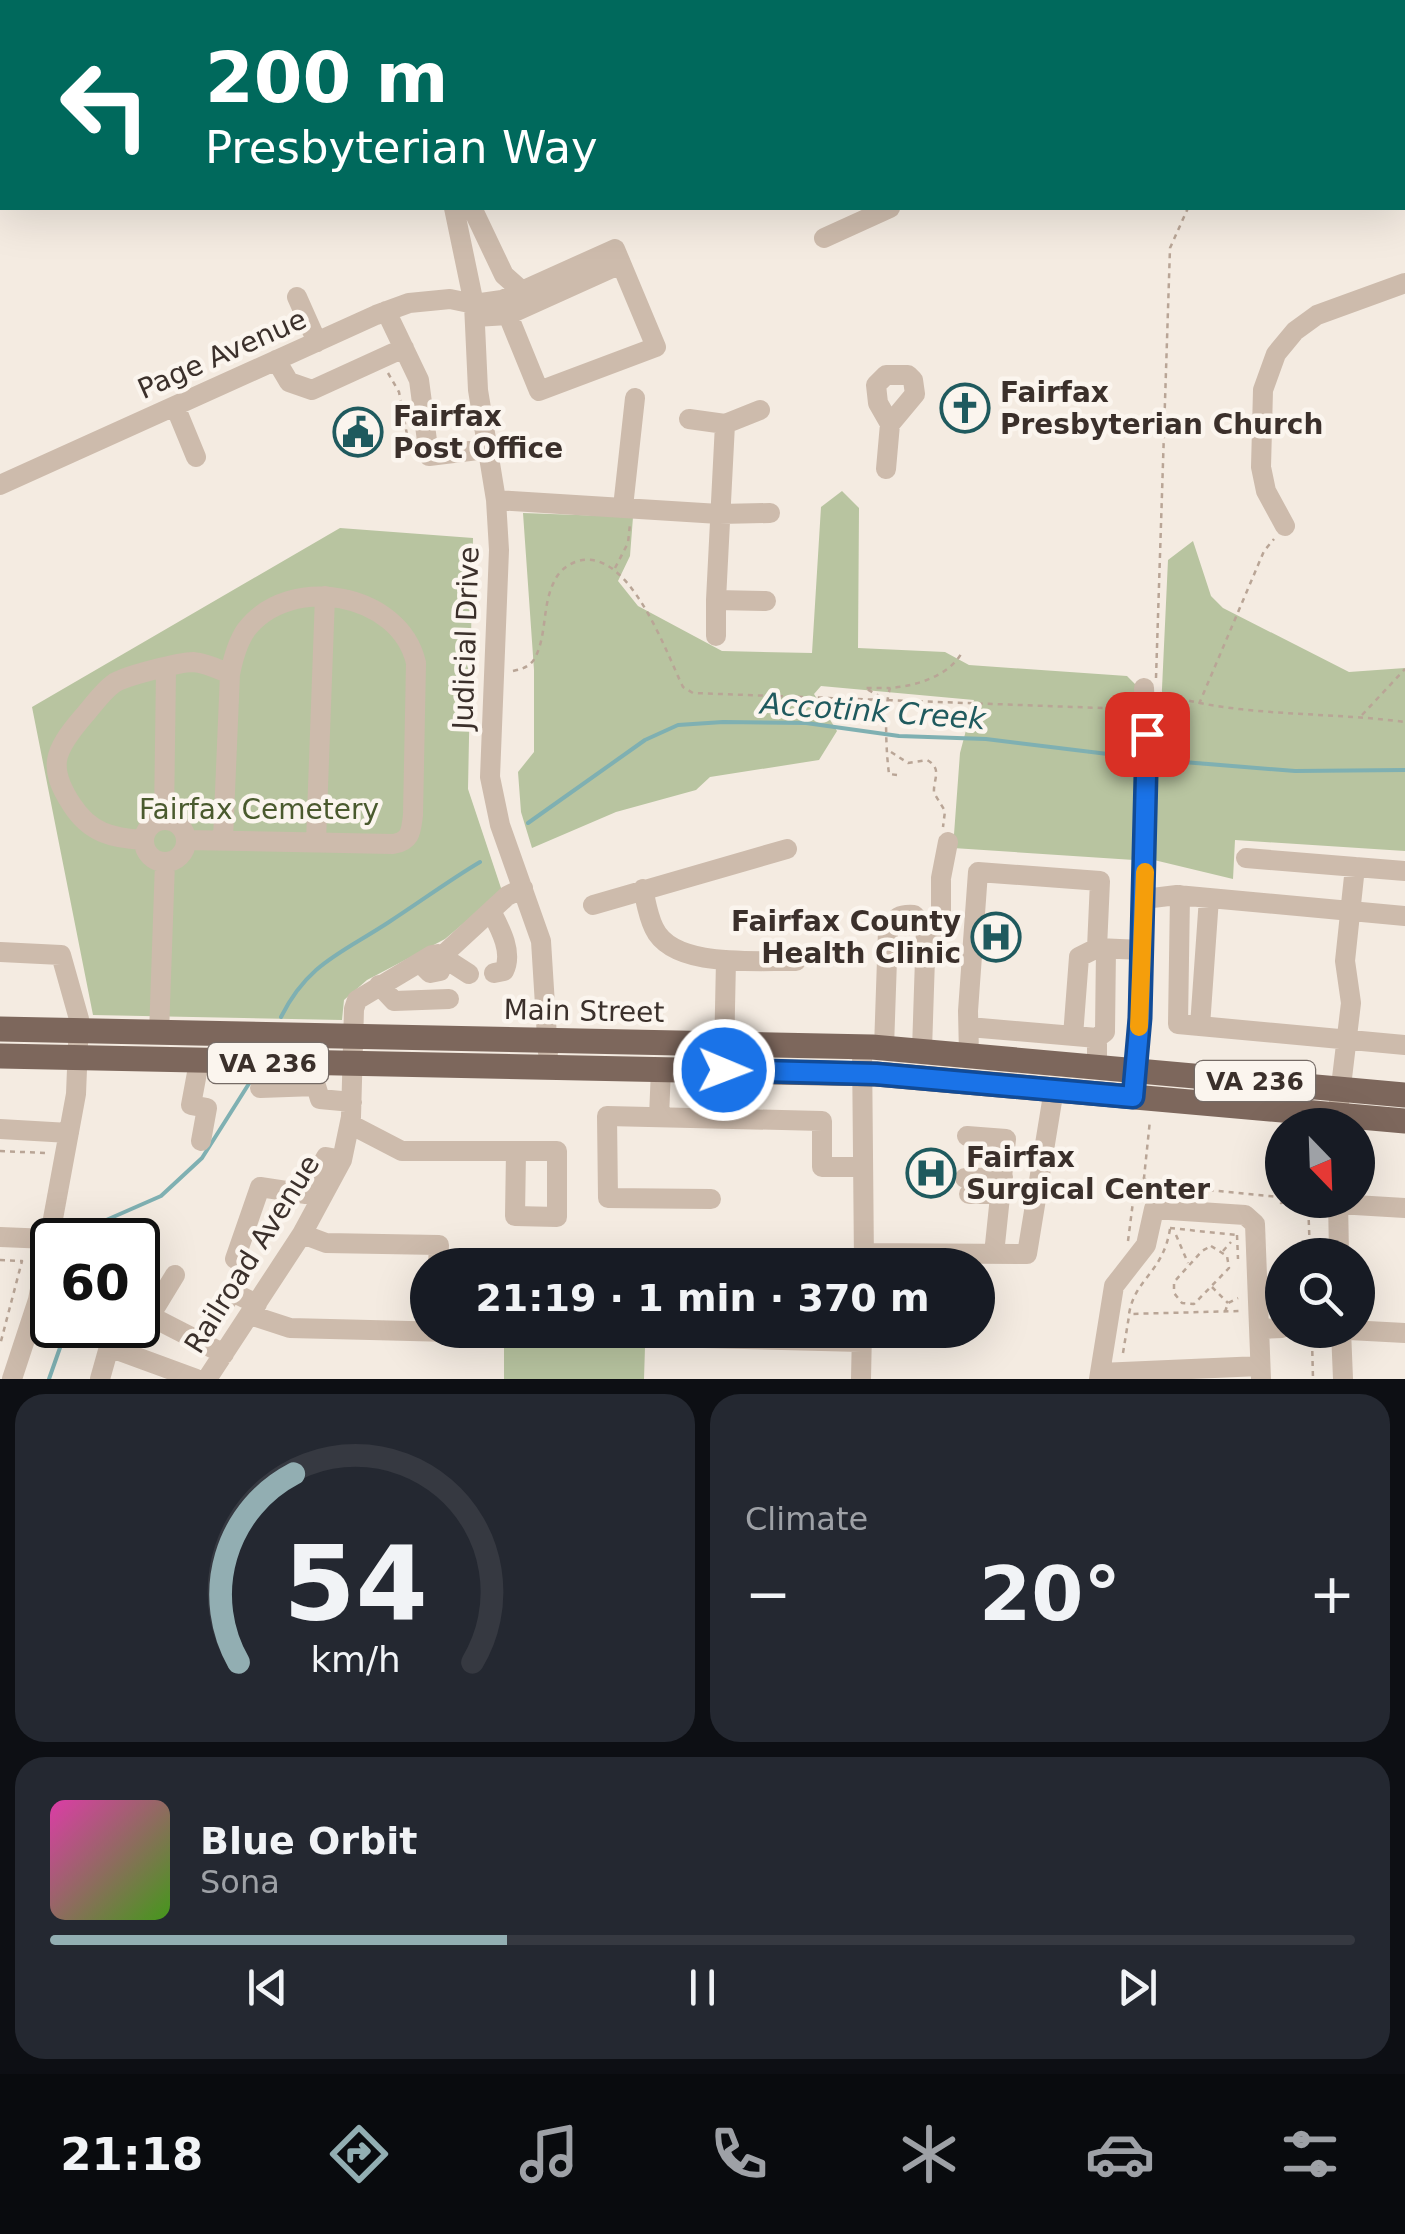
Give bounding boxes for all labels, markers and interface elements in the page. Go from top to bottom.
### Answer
text: 200 m [205,37,448,119]
icon: left [40,40,170,170]
text: Presbyterian Way [205,121,598,174]
street label: Page Avenue [133,302,311,406]
place label: Fairfax Presbyterian Church [1000,376,1323,441]
church icon: Fairfax Presbyterian Church [939,382,991,434]
place label: Fairfax Post Office [393,400,563,465]
public building icon: Fairfax Post Office [332,406,384,458]
street label: Judicial Drive [446,546,486,732]
water label: Accotink Creek [757,686,988,736]
pin [1105,692,1190,777]
icon: arrive [1120,707,1175,762]
park label: Fairfax Cemetery [139,793,379,826]
place label: Fairfax County Health Clinic [731,905,961,970]
hospital icon: Fairfax County Health Clinic [970,911,1022,963]
street label: Main Street [503,993,665,1029]
position arrow [672,1018,776,1122]
road number: VA 236 [208,1043,328,1083]
road number: VA 236 [1195,1061,1315,1101]
north arrow [1265,1108,1375,1218]
map controls [1265,1108,1375,1348]
place label: Fairfax Surgical Center [966,1141,1210,1206]
hospital icon: Fairfax Surgical Center [905,1147,957,1199]
street label: Railroad Avenue [178,1149,326,1359]
speed limit sign: 60 [30,1218,160,1348]
button: search [1265,1238,1375,1348]
text: 21:19 · 1 min · 370 m [475,1276,930,1320]
text: Climate [745,1500,868,1538]
text: 54 [283,1523,427,1645]
text: 20° [979,1550,1121,1638]
text: − [745,1562,791,1626]
text: + [1309,1562,1355,1626]
text: km/h [310,1639,400,1680]
text: Blue Orbit [200,1819,417,1863]
text: Sona [200,1863,280,1901]
icon: previous [240,1960,295,2015]
icon: pause [675,1960,730,2015]
icon: next [1110,1960,1165,2015]
icon: directions [324,2119,394,2189]
icon: music [514,2119,584,2189]
icon: phone [704,2119,774,2189]
icon: climate [894,2119,964,2189]
icon: car [1085,2119,1155,2189]
icon: filters [1275,2119,1345,2189]
text: 21:18 [60,2128,203,2181]

